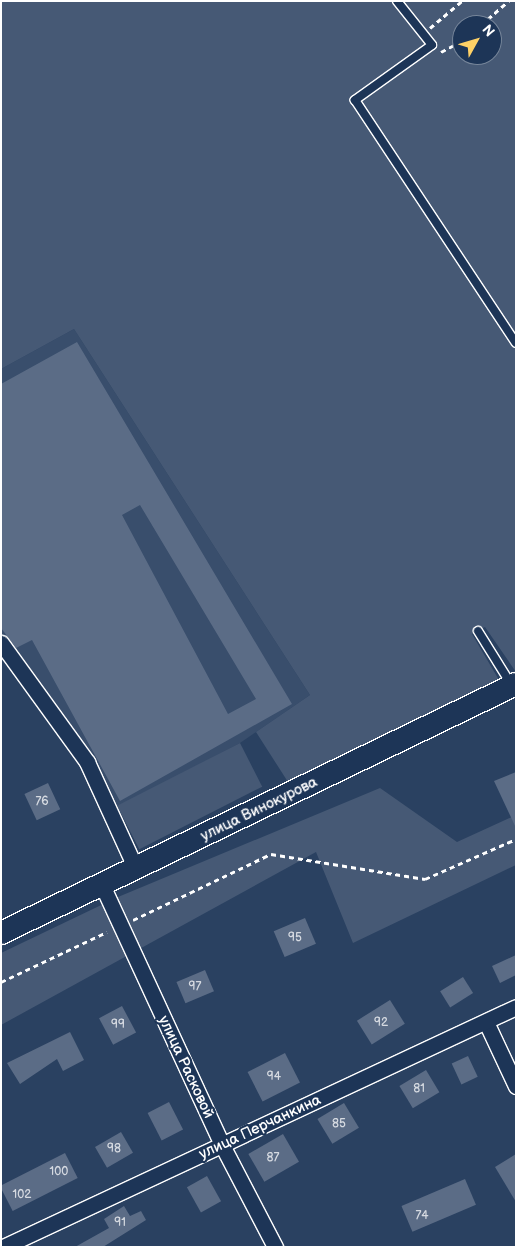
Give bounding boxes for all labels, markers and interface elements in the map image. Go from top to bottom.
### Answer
north arrow [452,15,502,65]
text: N [478,21,498,40]
street label: улица Винокурова [198,773,320,845]
house number: 76 [35,795,49,809]
house number: 95 [288,931,302,945]
house number: 97 [189,980,201,994]
street label: улица Расковой [154,1013,218,1121]
house number: 92 [374,1016,388,1030]
house number: 99 [111,1018,125,1032]
house number: 94 [267,1070,281,1084]
house number: 81 [413,1082,425,1096]
street label: улица Перчанкина [196,1091,324,1163]
house number: 85 [332,1117,346,1131]
house number: 98 [107,1142,121,1156]
house number: 87 [267,1151,279,1165]
house number: 100 [50,1165,68,1179]
house number: 102 [13,1188,31,1202]
house number: 74 [415,1209,429,1223]
house number: 91 [114,1216,126,1230]

